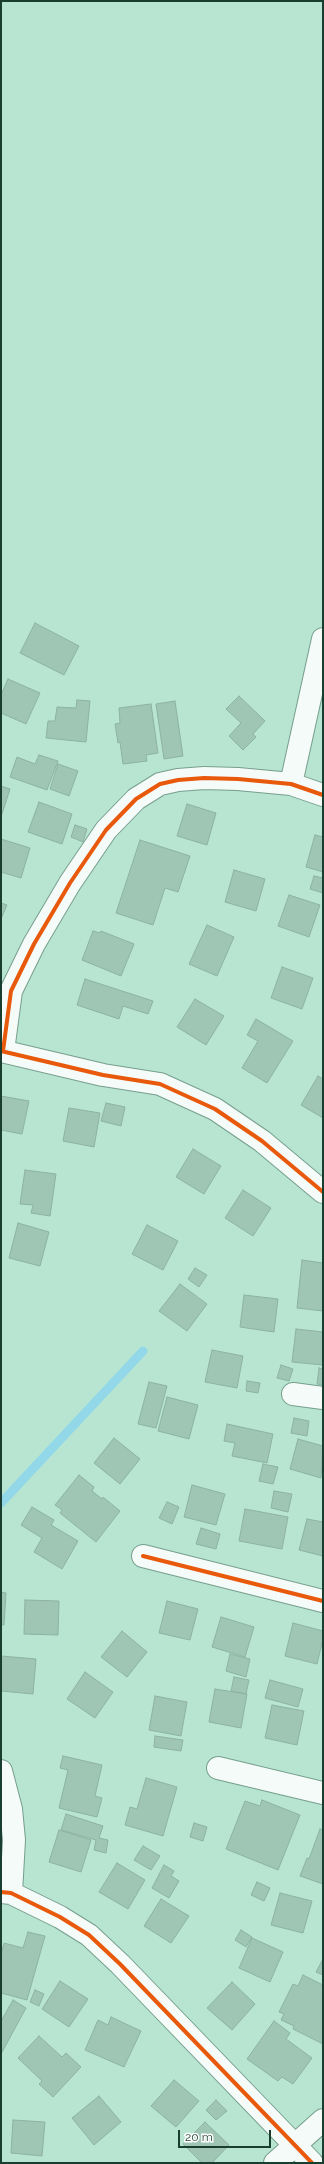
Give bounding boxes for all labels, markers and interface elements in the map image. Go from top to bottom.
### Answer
scale bar [180,2122,273,2148]
text: 20 m [185,2130,213,2144]

